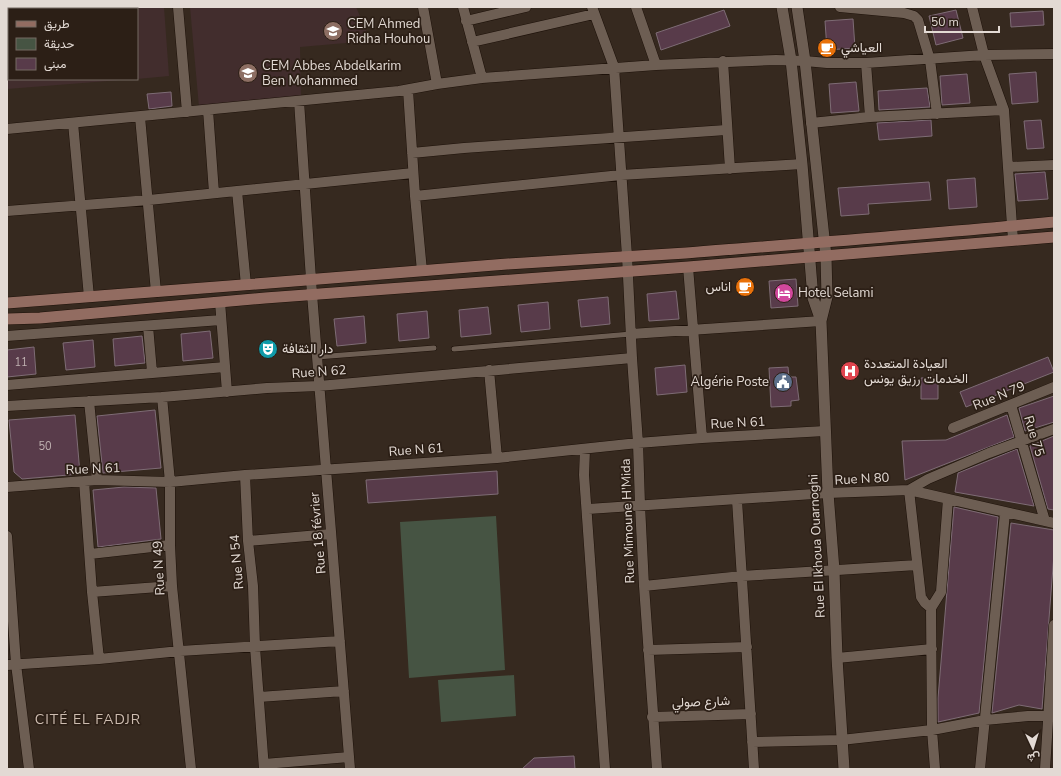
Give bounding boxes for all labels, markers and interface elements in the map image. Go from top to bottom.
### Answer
legend [8,8,138,80]
scale bar [925,8,999,34]
text: 50 m [931,14,959,30]
place label: CEM Ahmed Ridha Houhou [347,15,430,48]
text: طريق [44,16,70,32]
school or university icon: CEM Ahmed Ridha Houhou [322,20,344,42]
text: حديقة [44,36,74,52]
cafe icon: العياشي [816,37,838,59]
place label: العياشي [841,39,882,58]
text: مبنى [44,56,66,72]
place label: CEM Abbes Abdelkarim Ben Mohammed [262,57,401,90]
school or university icon: CEM Abbes Abdelkarim Ben Mohammed [237,62,259,84]
cafe icon: اناس [734,276,756,298]
place label: اناس [706,278,731,296]
hotel icon: Hotel Selami [773,282,795,304]
place label: Hotel Selami [798,284,873,302]
theatre icon: دار الثقافة [257,338,279,360]
place label: دار الثقافة [282,340,333,358]
house number: 11 [14,355,28,370]
place label: العيادة المتعددة الخدمات رزيق يونس [864,355,968,388]
hospital icon: العيادة المتعددة الخدمات رزيق يونس [839,360,861,382]
street label: Rue N 62 [291,361,347,383]
public building icon: Algérie Poste [772,371,794,393]
place label: Algérie Poste [691,373,769,391]
street label: Rue N 79 [970,377,1028,415]
street label: Rue N 61 [710,413,766,433]
street label: Rue 75 [1019,413,1049,459]
house number: 50 [38,439,52,454]
street label: Rue N 61 [388,439,444,461]
street label: Rue Mimoune H'Mida [617,458,639,584]
street label: Rue N 61 [65,459,121,479]
street label: Rue N 80 [834,469,890,489]
street label: Rue EI Ikhoua Ouarnoghi [804,474,830,618]
street label: Rue 18 février [305,491,331,575]
street label: Rue N 54 [226,534,248,590]
street label: Rue N 49 [149,540,169,596]
street label: شارع صولي [672,692,730,713]
district label: CITÉ EL FADJR [35,710,141,729]
north arrow [1013,728,1053,768]
text: ش [1027,750,1041,765]

